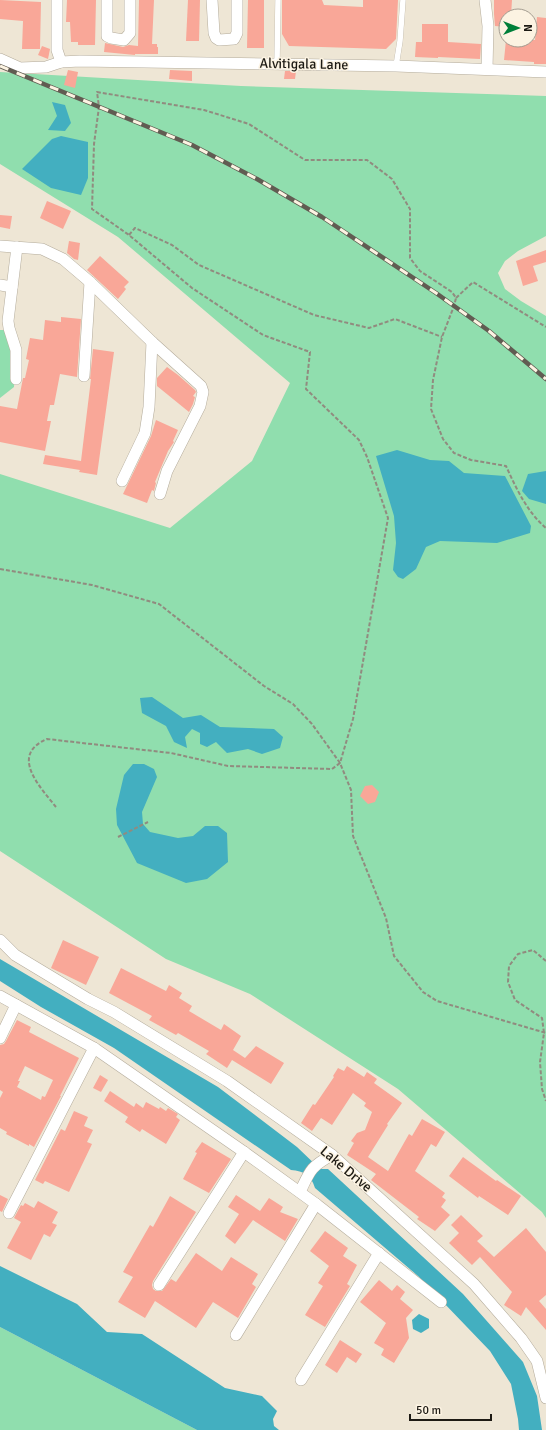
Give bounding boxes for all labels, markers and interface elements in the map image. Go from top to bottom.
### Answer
north arrow [498,8,538,48]
text: N [521,24,534,32]
street label: Alvitigala Lane [259,55,349,73]
street label: Lake Drive [317,1142,375,1196]
scale bar [410,1396,491,1422]
text: 50 m [416,1403,441,1418]

